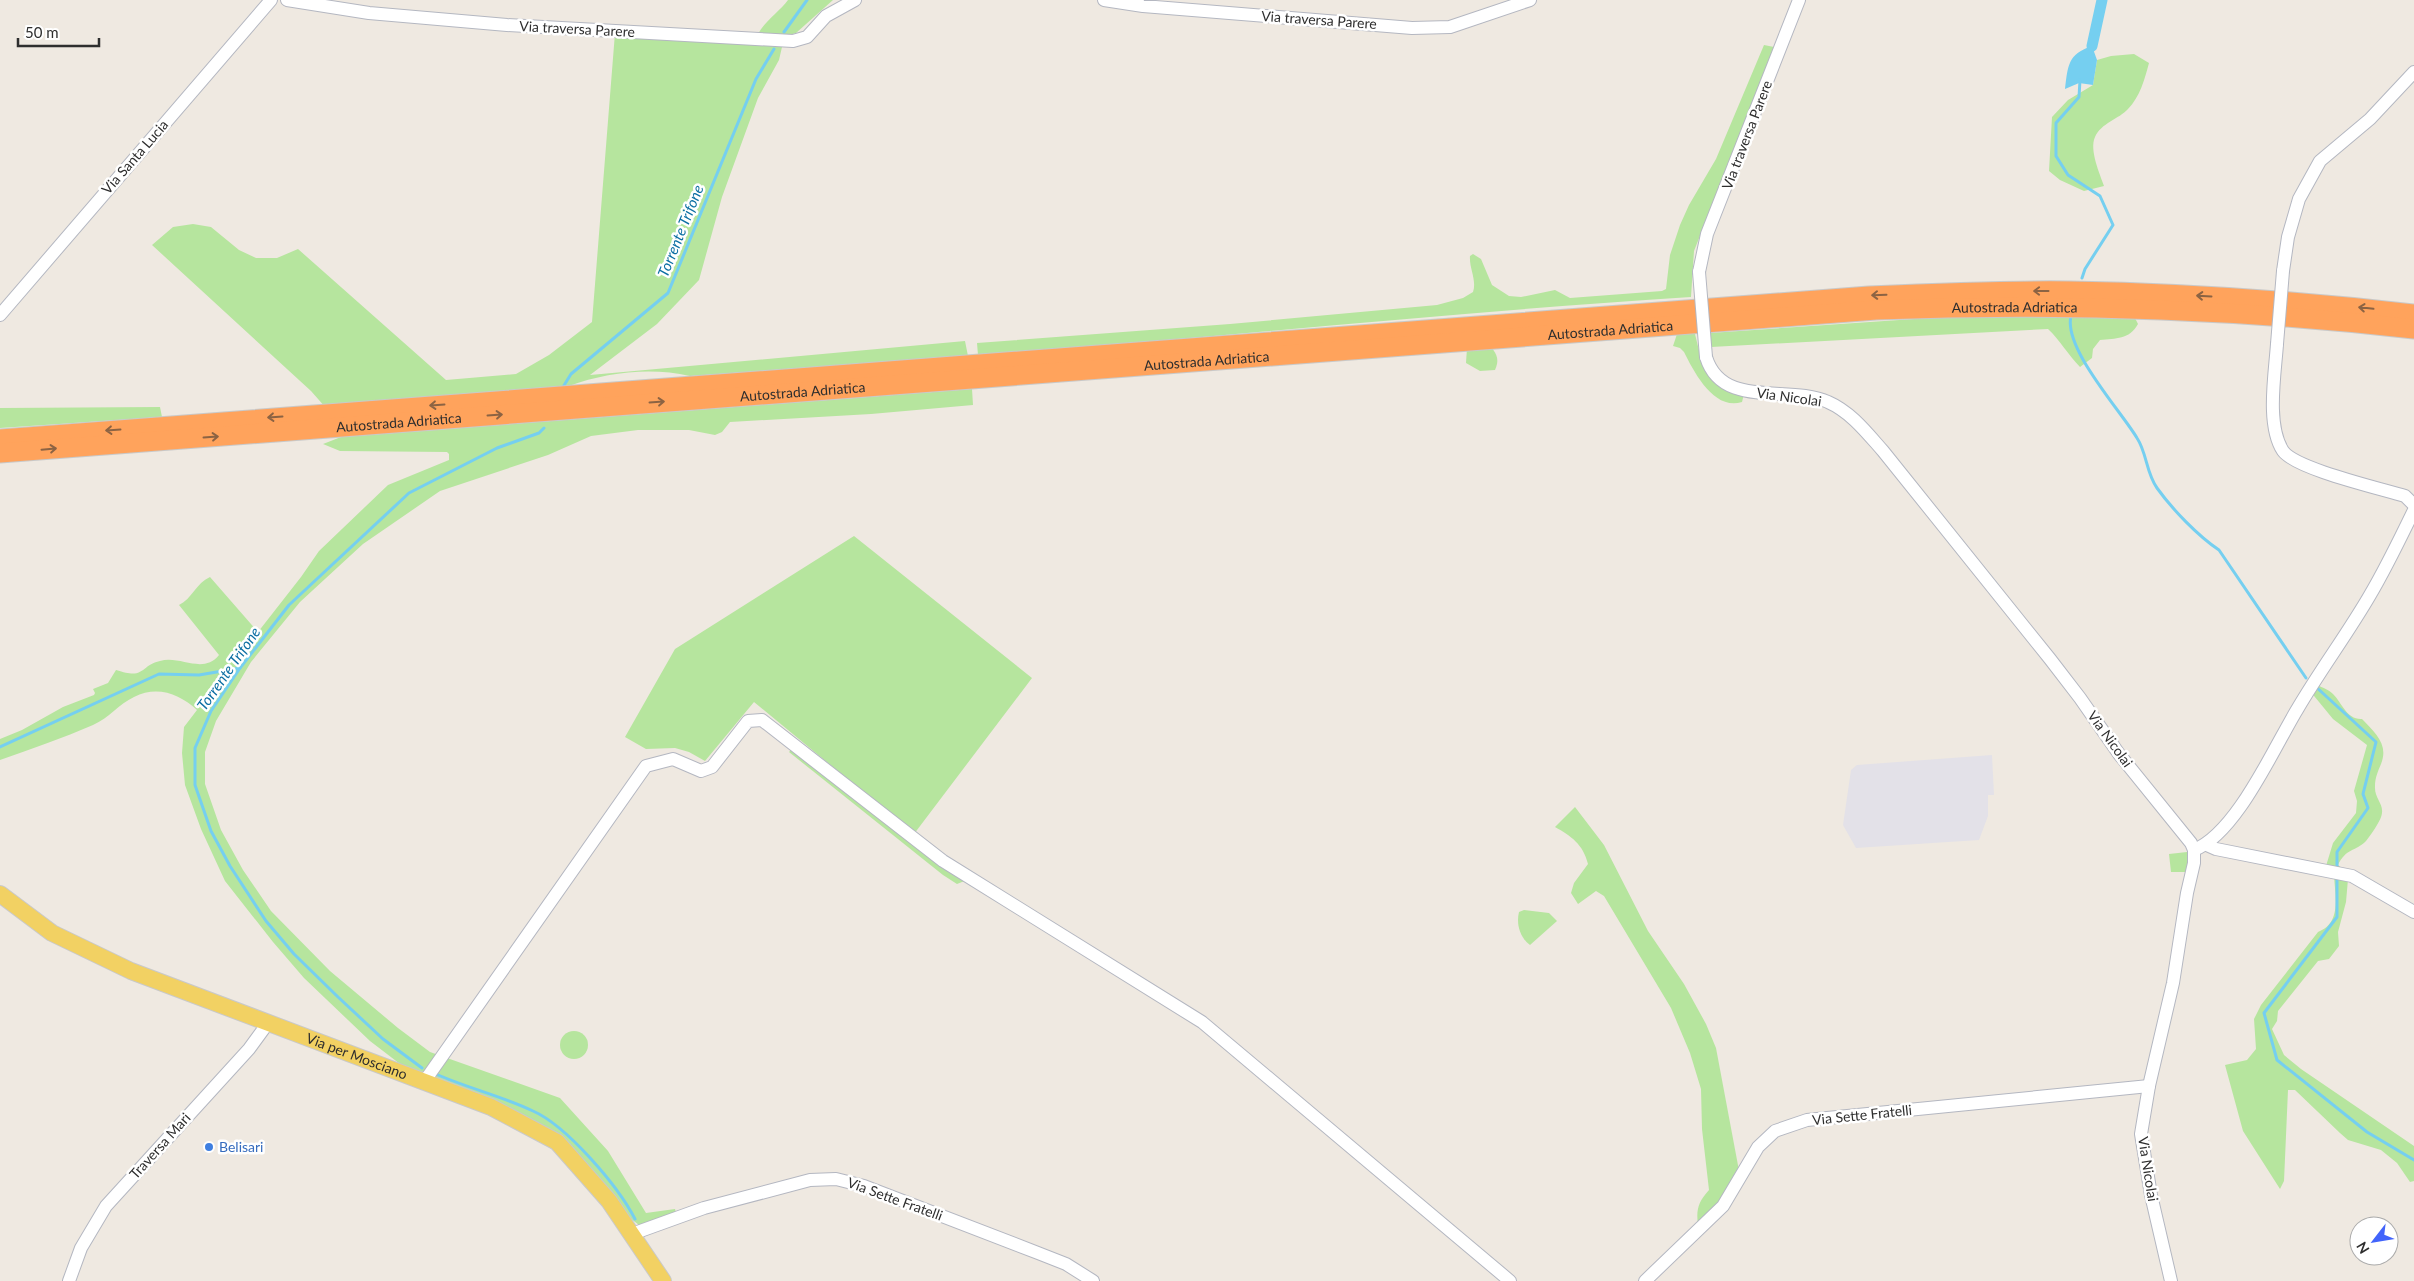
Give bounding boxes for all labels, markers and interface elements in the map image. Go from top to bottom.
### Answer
street label: Via traversa Parere [1261,7,1377,32]
scale bar [18,15,99,47]
street label: Via traversa Parere [519,17,635,40]
text: 50 m [25,23,59,41]
street label: Via traversa Parere [1718,78,1775,192]
street label: Via Santa Lucia [98,116,171,197]
water label: Torrente Trifone [653,182,707,279]
one-way arrow [2033,286,2050,296]
one-way arrow [1871,291,1887,300]
one-way arrow [2196,291,2212,300]
street label: Autostrada Adriatica [1951,298,2078,316]
one-way arrow [2358,303,2374,313]
street label: Autostrada Adriatica [1547,316,1674,343]
street label: Autostrada Adriatica [1143,347,1270,374]
street label: Autostrada Adriatica [739,378,866,405]
street label: Via Nicolai [1755,384,1823,409]
one-way arrow [648,398,664,407]
one-way arrow [429,400,445,409]
street label: Autostrada Adriatica [335,409,462,435]
one-way arrow [486,410,502,420]
one-way arrow [267,413,283,422]
one-way arrow [105,425,121,435]
one-way arrow [202,432,218,441]
one-way arrow [40,445,56,454]
water label: Torrente Trifone [193,623,264,714]
street label: Via Nicolai [2084,707,2137,770]
street label: Via per Mosciano [304,1029,410,1083]
street label: Via Sette Fratelli [1811,1101,1913,1128]
street label: Traversa Mari [126,1109,194,1182]
street label: Via Nicolai [2135,1135,2162,1203]
place label: Belisari [219,1138,263,1155]
marker: Belisari [203,1141,215,1153]
street label: Via Sette Fratelli [845,1173,945,1224]
north arrow [2349,1216,2399,1266]
text: N [2352,1239,2372,1257]

